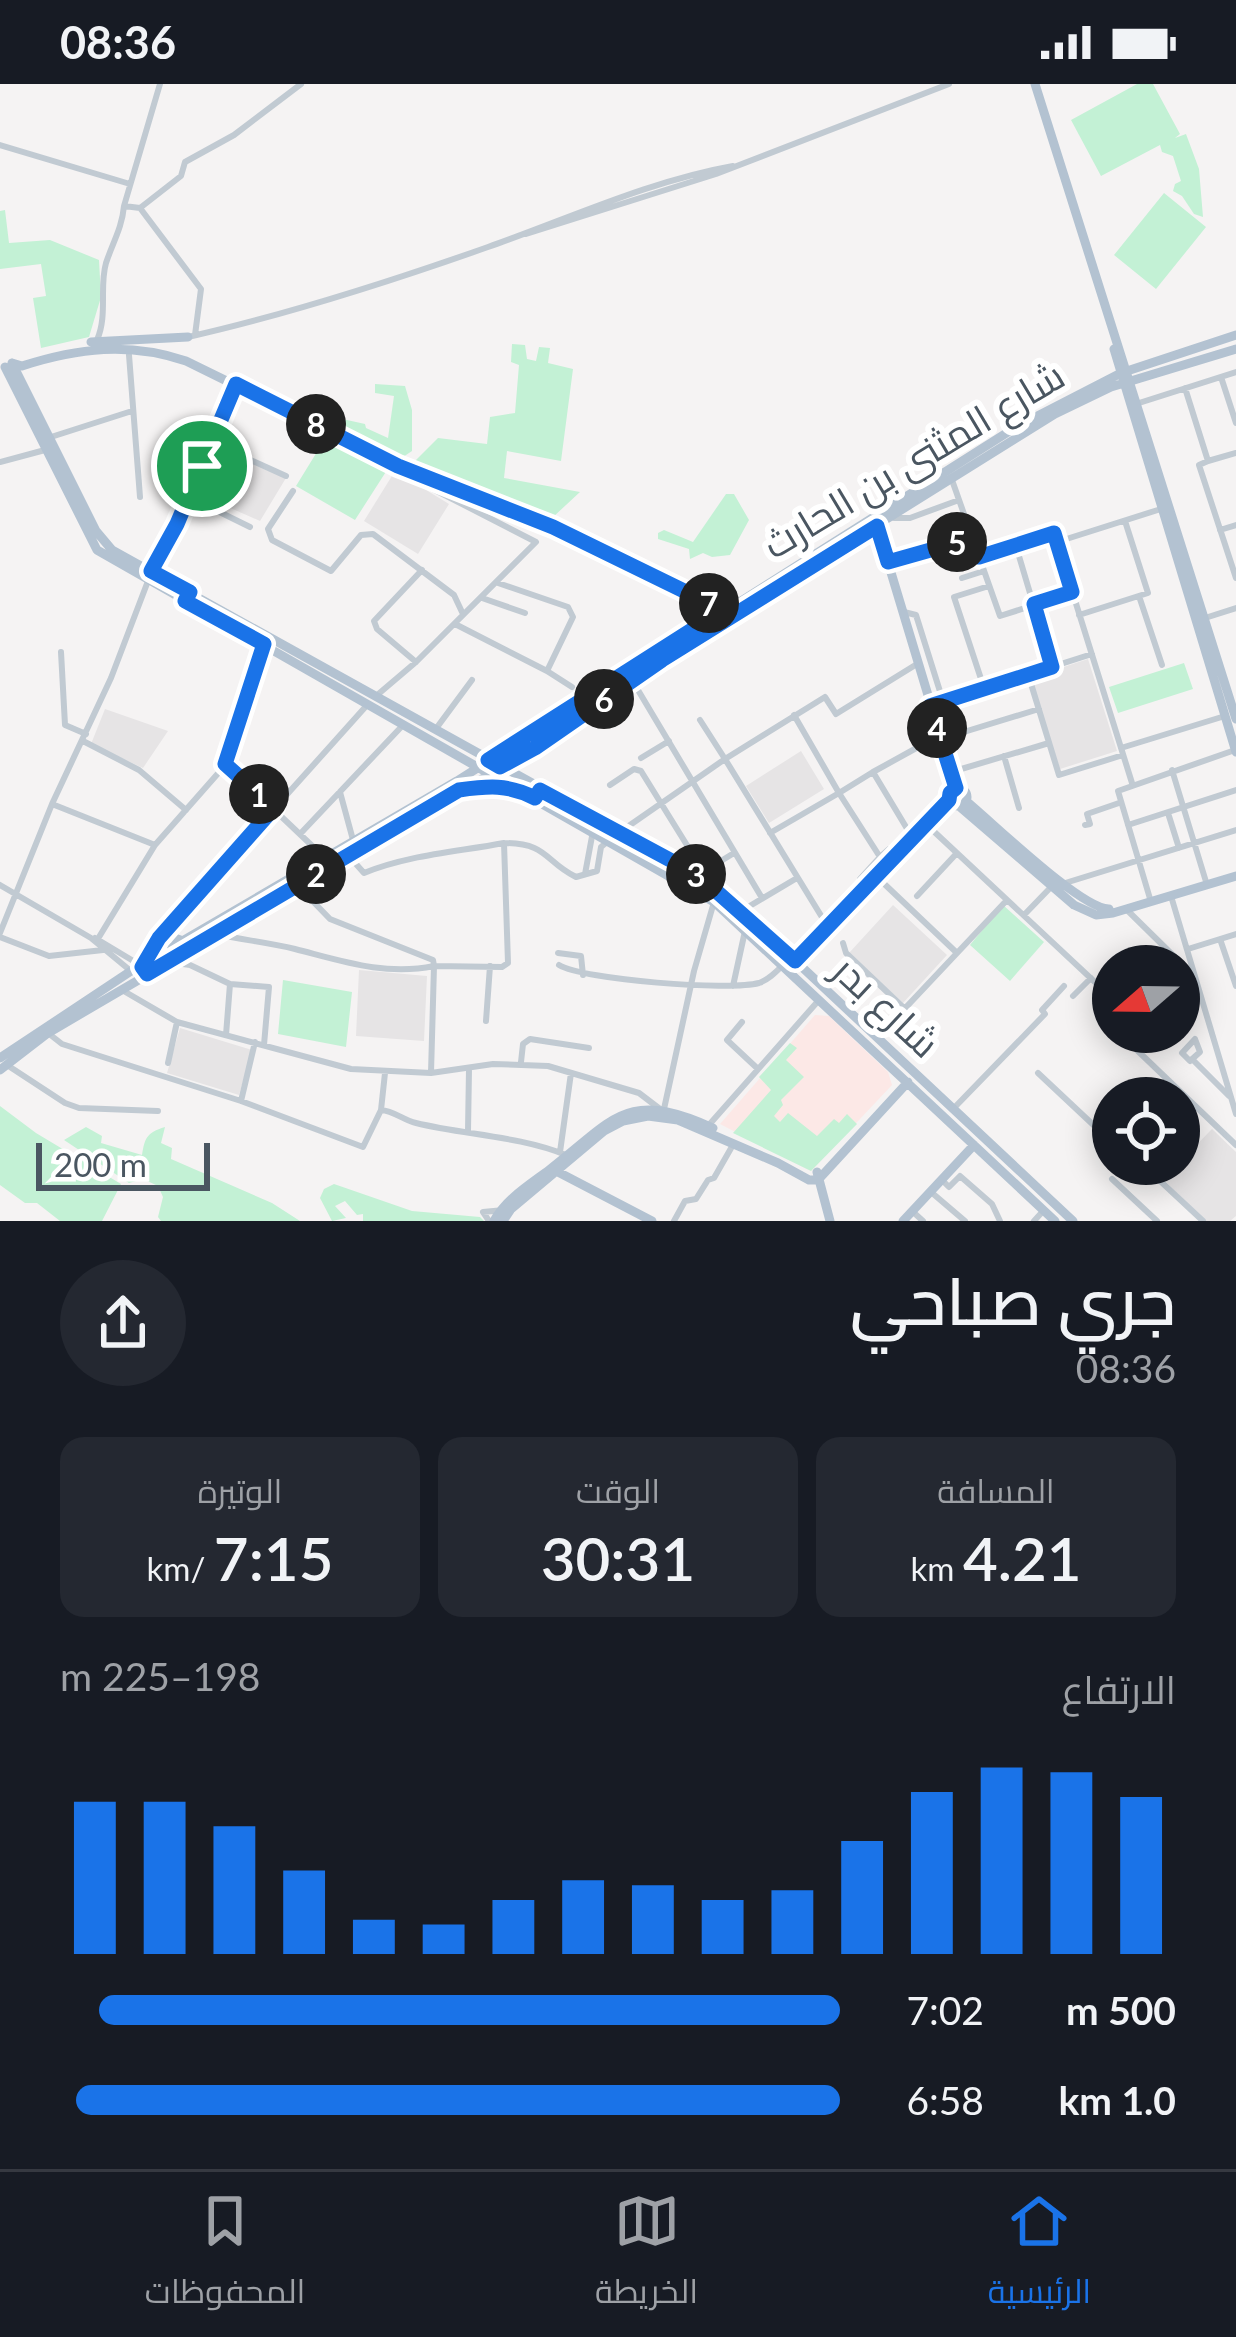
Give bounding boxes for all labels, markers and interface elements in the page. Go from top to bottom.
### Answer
text: 08:36 [60,15,176,69]
street label: شارع المثنى بن الحارث [754,351,1074,571]
pin: 8 [286,394,346,454]
text: 8 [306,404,326,444]
pin [151,415,253,517]
icon: arrive [169,433,235,499]
pin: 5 [927,512,987,572]
text: 5 [947,522,967,562]
pin: 7 [679,573,739,633]
text: 7 [699,583,719,623]
pin: 6 [574,669,634,729]
text: 6 [594,679,614,719]
pin: 4 [907,698,967,758]
text: 4 [927,708,947,748]
pin: 1 [229,764,289,824]
text: 1 [249,774,269,814]
pin: 2 [286,844,346,904]
pin: 3 [666,844,726,904]
text: 2 [306,854,326,894]
text: 3 [686,854,706,894]
street label: شارع بدر [820,944,949,1070]
north arrow [1092,945,1200,1053]
map controls [1092,945,1200,1185]
button: locate [1092,1077,1200,1185]
scale bar [36,1137,210,1190]
text: 200 m [54,1144,147,1184]
button: share [60,1260,186,1386]
text: جري صباحي [850,1260,1176,1339]
text: 08:36 [1076,1345,1176,1391]
text: الوتيرة [198,1470,282,1510]
text: الوقت [576,1470,660,1510]
text: المسافة [937,1470,1055,1510]
text: 7:15 [214,1522,333,1594]
text: 30:31 [541,1522,695,1594]
text: 4.21 [963,1522,1081,1594]
text: /km [147,1548,214,1588]
text: km [911,1548,963,1588]
text: 198–225 m [60,1653,260,1699]
text: الارتفاع [1062,1666,1176,1712]
text: 7:02 [906,1987,984,2033]
text: 500 m [1066,1987,1176,2033]
text: 6:58 [906,2077,984,2123]
text: 1.0 km [1058,2077,1176,2123]
tab: المحفوظات [145,2188,305,2322]
tab: الخريطة [595,2188,698,2322]
tab: الرئيسية [988,2188,1091,2322]

